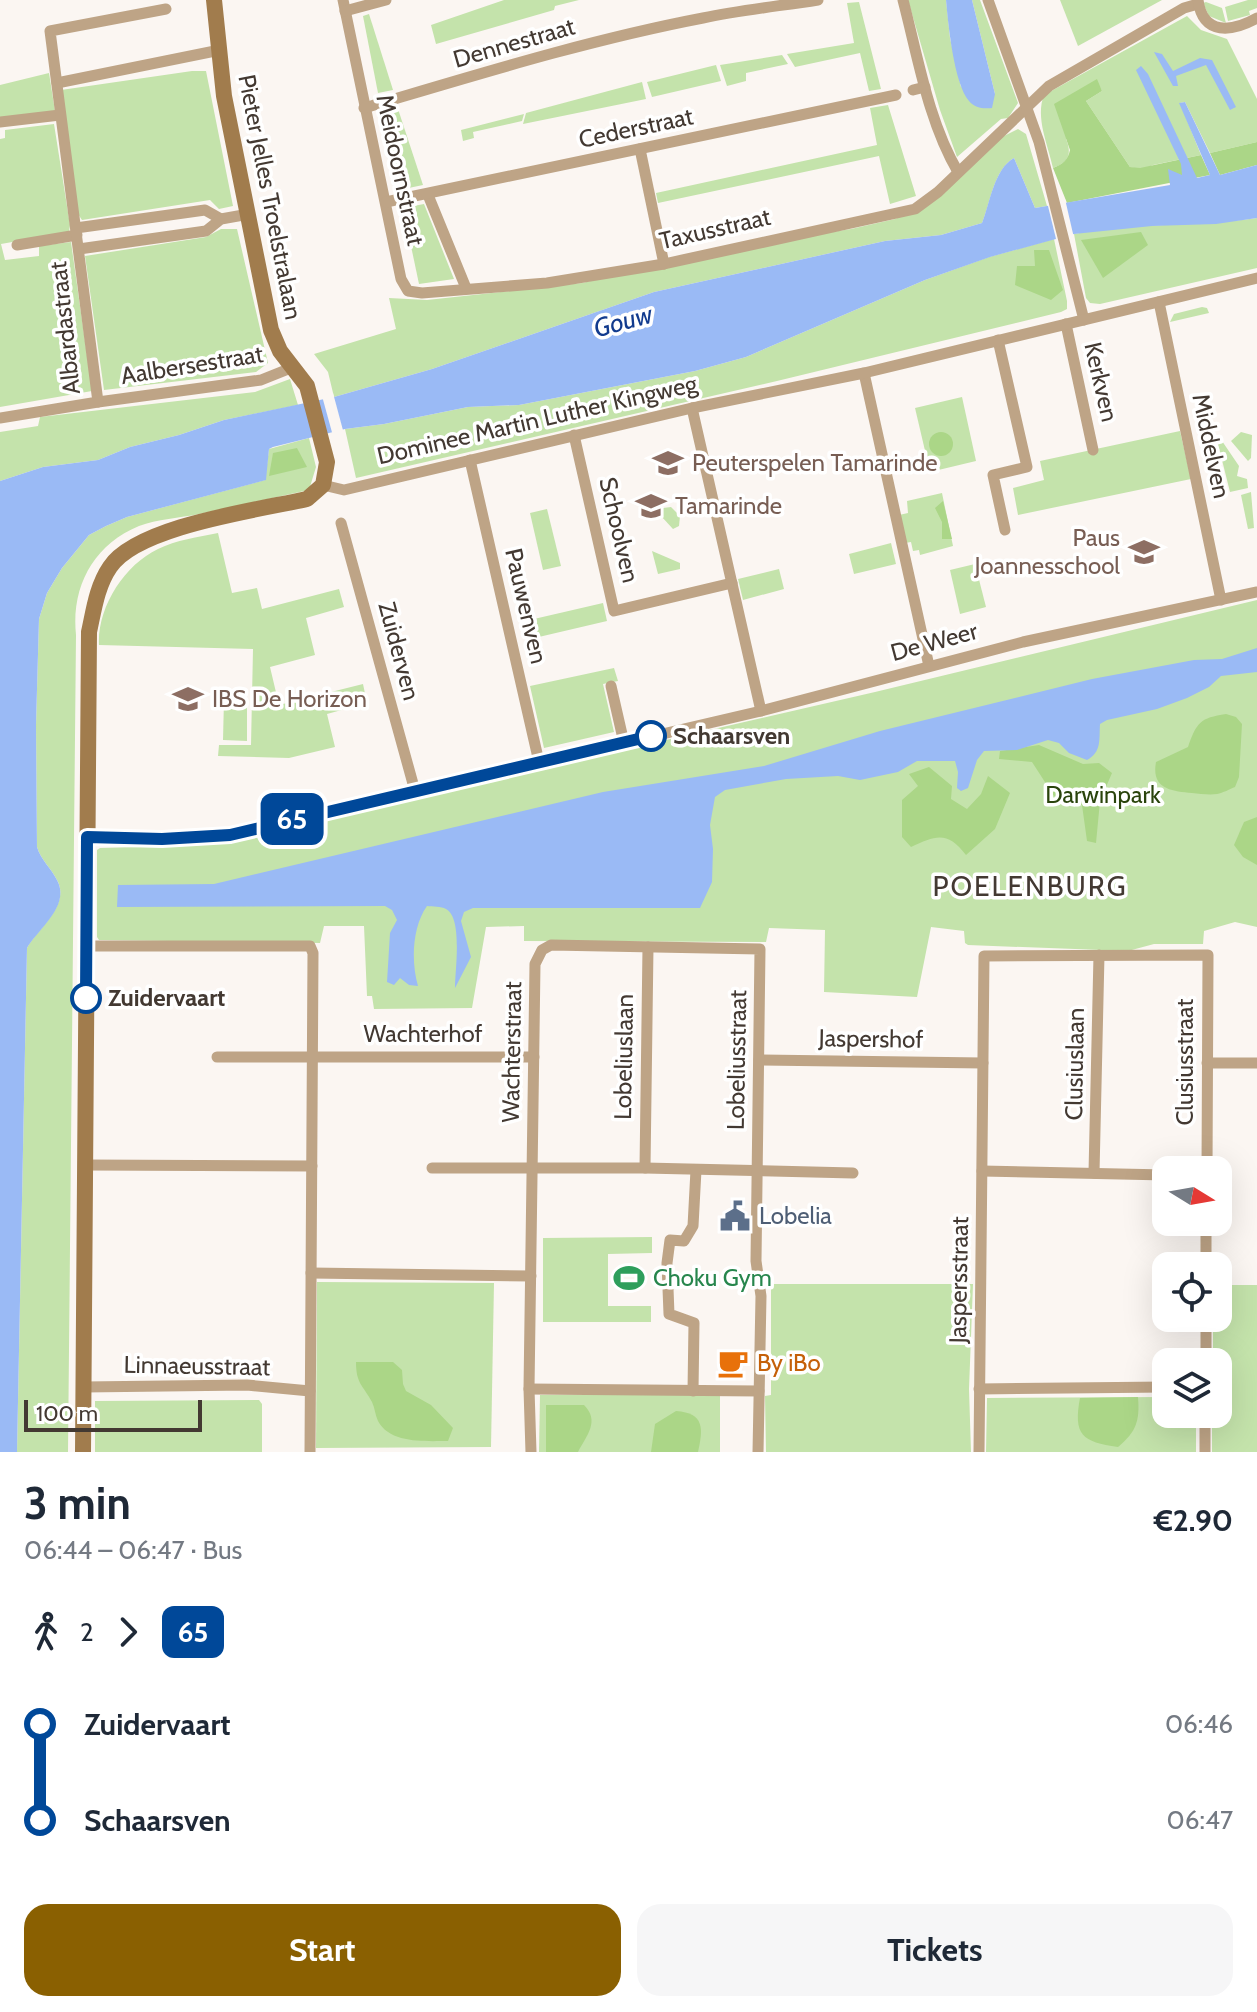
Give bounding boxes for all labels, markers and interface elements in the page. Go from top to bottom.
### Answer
street label: Dennestraat [450,11,578,74]
street label: Pieter Jelles Troelstralaan [232,72,309,322]
street label: Meidoornstraat [370,92,431,248]
street label: Cederstraat [576,101,696,154]
street label: Taxusstraat [657,202,773,255]
street label: Albardastraat [43,260,86,396]
water label: Gouw [590,298,657,344]
street label: Aalbersestraat [119,339,265,390]
street label: Kerkven [1078,339,1125,424]
street label: Dominee Martin Luther Kingweg [374,368,701,470]
street label: Middelven [1186,391,1237,501]
school or university icon: Peuterspelen Tamarinde [651,446,685,480]
place label: Peuterspelen Tamarinde [692,448,938,477]
street label: Schoolven [593,474,646,585]
school or university icon: Tamarinde [634,489,668,523]
place label: Tamarinde [675,491,782,520]
place label: Paus Joannesschool [974,523,1120,580]
school or university icon: Paus Joannesschool [1127,535,1161,569]
street label: Pauwenven [499,545,554,666]
street label: Zuiderven [372,599,427,703]
street label: De Weer [887,616,981,667]
school or university icon: IBS De Horizon [171,682,205,716]
place label: IBS De Horizon [212,684,367,713]
marker: Schaarsven [636,721,666,751]
place label: Schaarsven [673,721,790,750]
park label: Darwinpark [1045,780,1161,809]
line badge: 65 [256,793,328,845]
text: 65 [277,802,307,836]
district label: POELENBURG [932,869,1128,903]
street label: Wachterstraat [496,981,527,1123]
marker: Zuidervaart [71,983,101,1013]
place label: Zuidervaart [108,983,225,1012]
street label: Lobeliusstraat [721,990,752,1130]
street label: Lobeliuslaan [608,994,639,1120]
street label: Clusiusstraat [1170,999,1199,1125]
street label: Clusiuslaan [1059,1007,1090,1121]
street label: Wachterhof [364,1019,482,1048]
street label: Jaspershof [817,1023,924,1054]
north arrow [1152,1156,1232,1236]
map controls [1152,1156,1232,1428]
public building icon: Lobelia [718,1199,752,1233]
place label: Lobelia [759,1201,832,1230]
street label: Jaspersstraat [943,1216,974,1345]
button: locate [1152,1252,1232,1332]
sports icon: Choku Gym [612,1261,646,1295]
place label: Choku Gym [653,1263,772,1292]
cafe icon: By iBo [716,1346,750,1380]
place label: By iBo [757,1348,821,1377]
button: layers [1152,1348,1232,1428]
street label: Linnaeusstraat [123,1350,271,1381]
scale bar [24,1396,202,1432]
text: 100 m [36,1400,98,1427]
text: 3 min [24,1477,131,1530]
text: €2.90 [1154,1502,1233,1539]
text: 06:44 – 06:47 · Bus [24,1534,242,1566]
icon: walk [24,1610,68,1654]
icon: forward [106,1610,150,1654]
text: 65 [178,1615,208,1649]
text: 2 [80,1616,94,1648]
text: Zuidervaart [84,1706,231,1743]
text: 06:46 [1165,1708,1233,1740]
text: Schaarsven [84,1802,231,1839]
text: 06:47 [1167,1804,1233,1836]
button: Start [24,1904,621,1996]
button: Tickets [637,1904,1233,1996]

